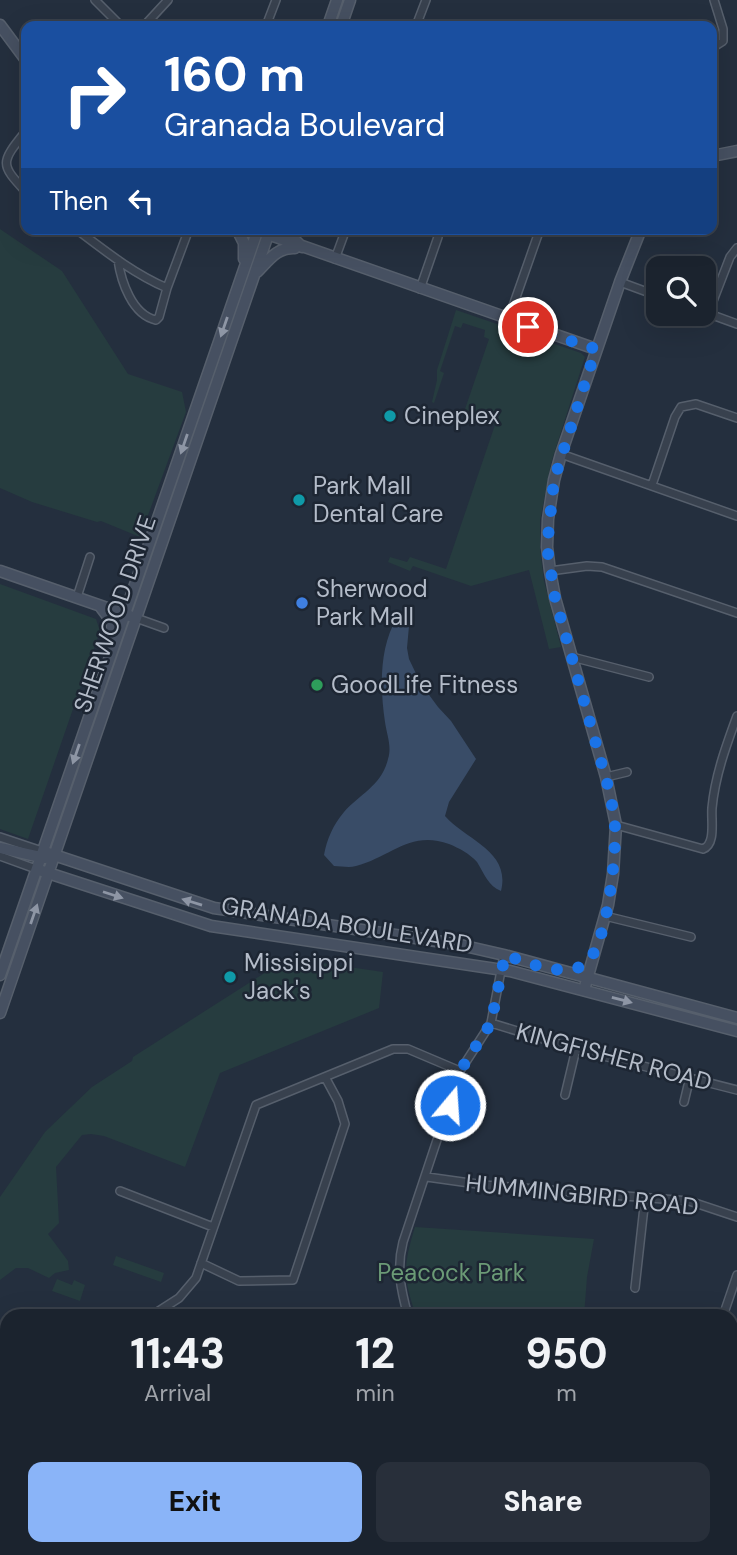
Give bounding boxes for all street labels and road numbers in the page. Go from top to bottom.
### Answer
street label: SHERWOOD DRIVE [66,511,163,716]
street label: GRANADA BOULEVARD [219,889,475,960]
street label: KINGFISHER ROAD [513,1015,715,1098]
street label: HUMMINGBIRD ROAD [464,1167,700,1222]

